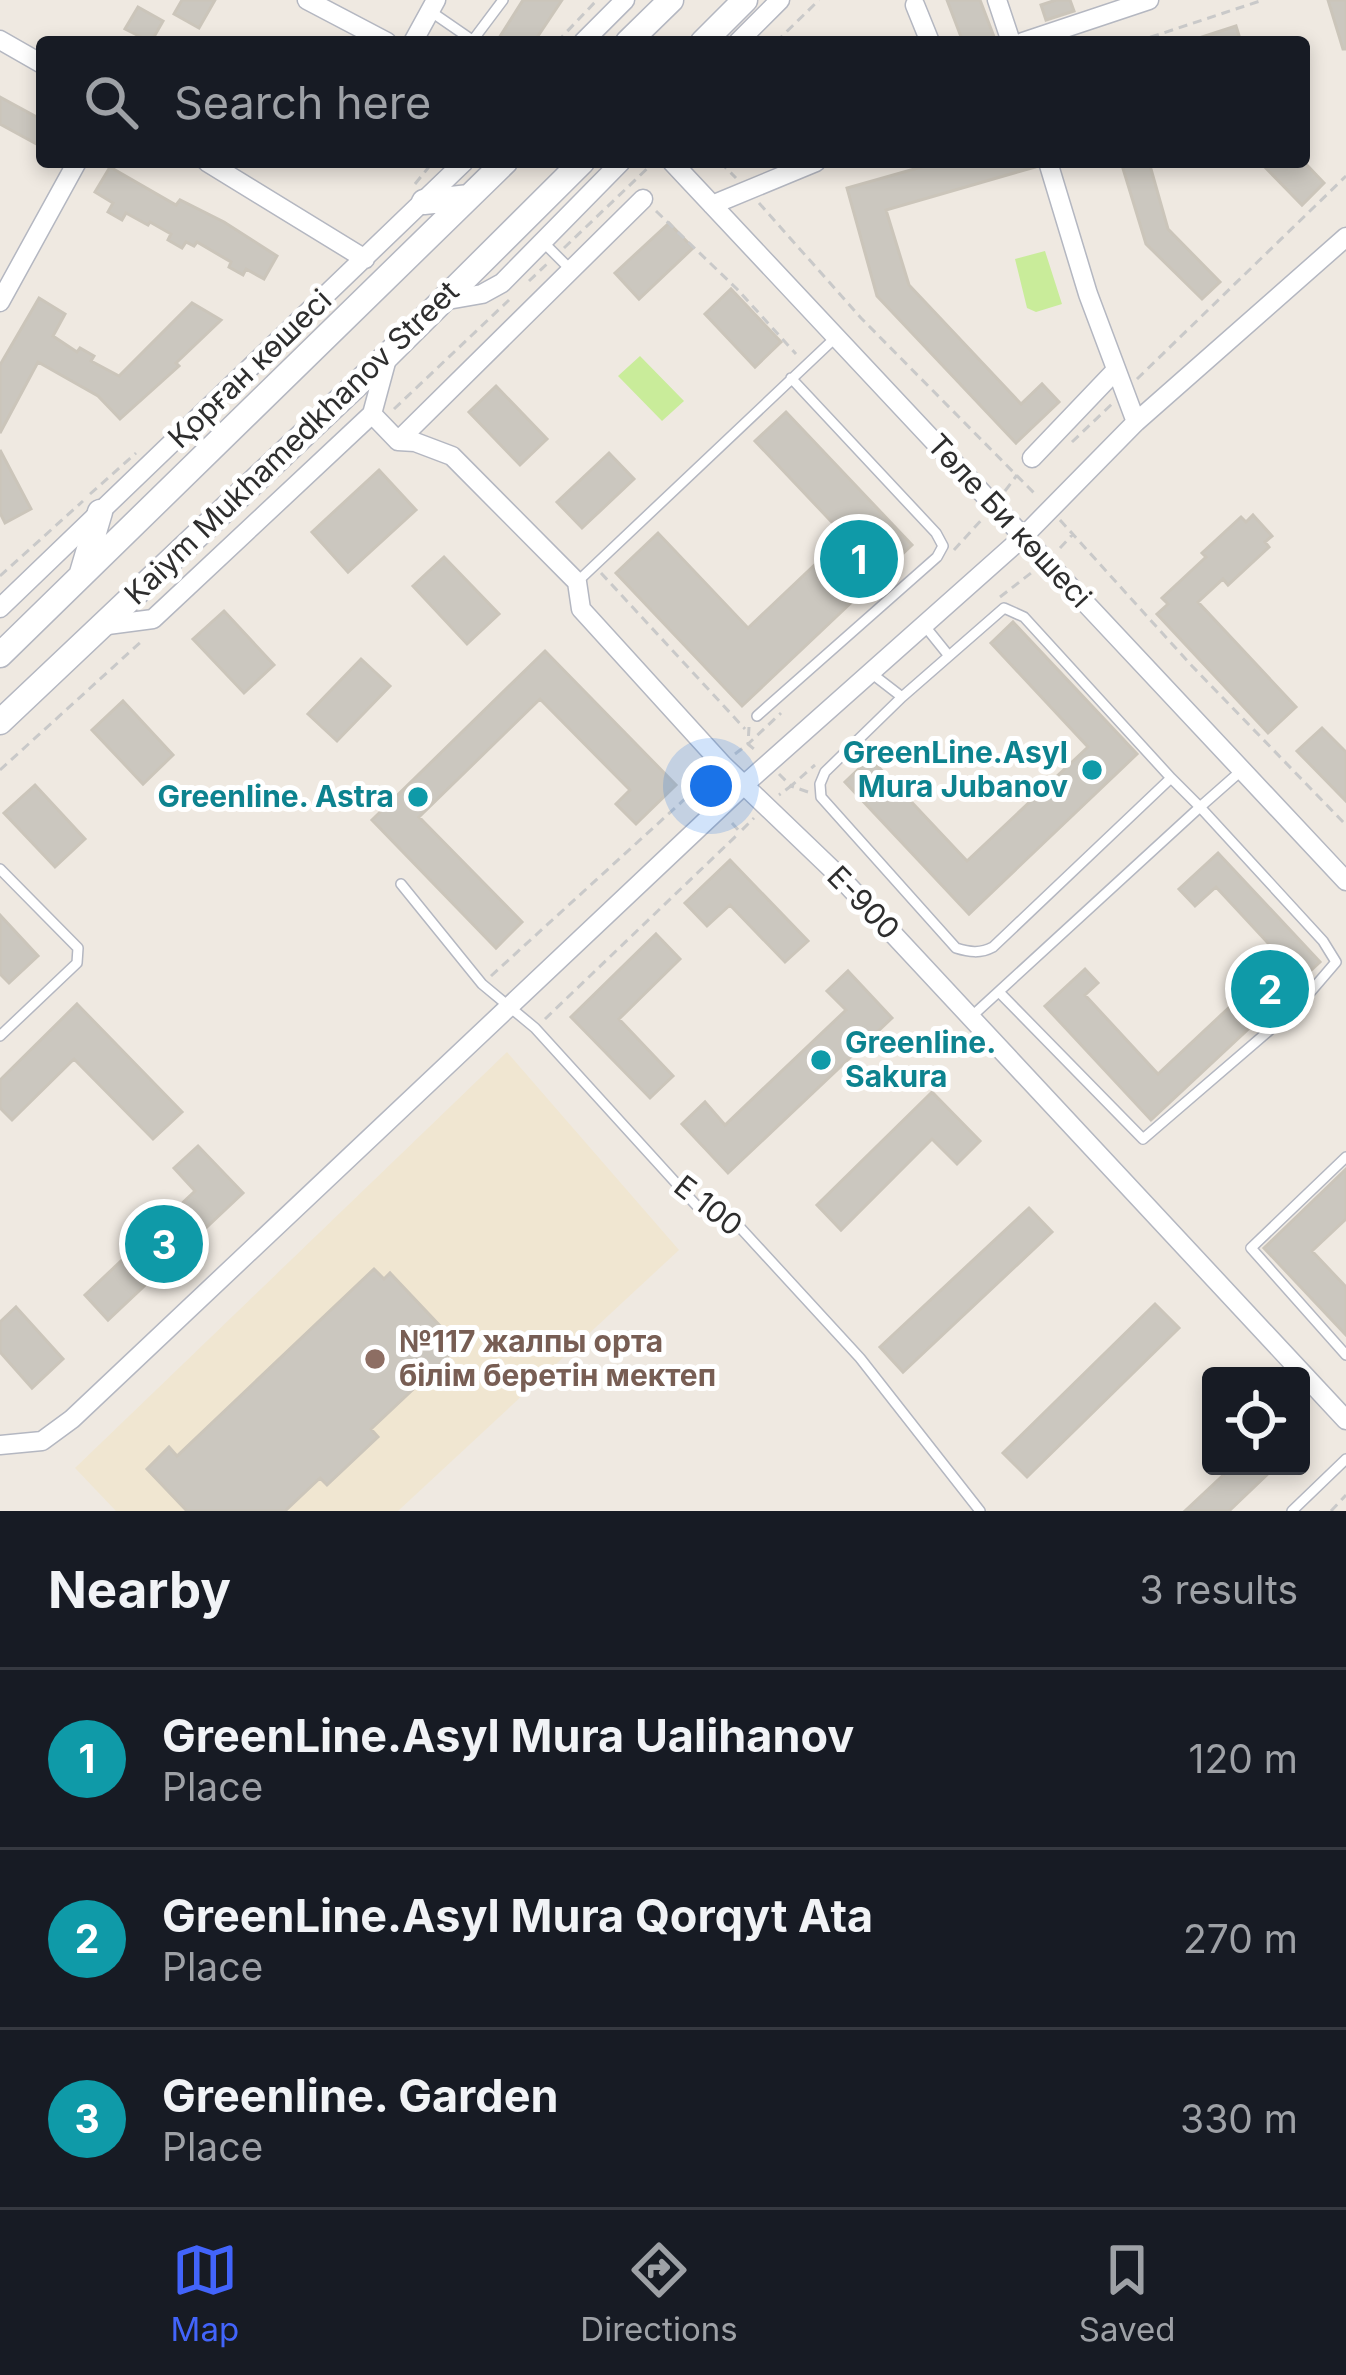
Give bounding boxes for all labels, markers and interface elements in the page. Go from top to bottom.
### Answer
search box [36,36,1310,168]
icon: search [78,69,144,135]
text: Search here [174,75,431,130]
street label: Kaiym Mukhamedkhanov Street [117,273,466,612]
street label: Қорған көшесі [160,281,338,455]
street label: Төле Би көшесі [920,426,1099,614]
pin: 1 [820,514,898,604]
place label: GreenLine.Asyl Mura Jubanov [843,734,1068,804]
your location [681,756,741,816]
marker: GreenLine.Asyl Mura Jubanov [1079,757,1105,783]
place label: Greenline. Astra [158,778,394,814]
marker: Greenline. Astra [405,784,431,810]
street label: E-900 [820,858,907,947]
pin: 2 [1231,944,1309,1034]
place label: Greenline. Sakura [845,1024,996,1094]
marker: Greenline. Sakura [808,1047,834,1073]
street label: E 100 [667,1167,750,1243]
pin: 3 [125,1199,203,1289]
place label: №117 жалпы орта білім беретін мектеп [399,1323,716,1393]
marker: №117 жалпы орта білім беретін мектеп [362,1346,388,1372]
map controls [1202,1367,1310,1475]
button: locate [1202,1367,1310,1475]
text: Nearby [48,1559,231,1620]
text: 3 results [1140,1566,1298,1613]
text: GreenLine.Asyl Mura Ualihanov [162,1708,854,1763]
text: 1 [79,1735,95,1782]
text: 120 m [1189,1735,1298,1782]
text: Place [162,1763,263,1810]
text: GreenLine.Asyl Mura Qorqyt Ata [162,1888,873,1943]
text: 2 [75,1915,99,1962]
text: 270 m [1183,1915,1298,1962]
text: Place [162,1943,263,1990]
text: Greenline. Garden [162,2068,558,2123]
text: 3 [74,2095,100,2142]
text: 330 m [1180,2095,1298,2142]
text: Place [162,2123,263,2170]
tab: Map [171,2237,239,2349]
tab: Directions [580,2237,738,2349]
tab: Saved [1079,2237,1175,2349]

